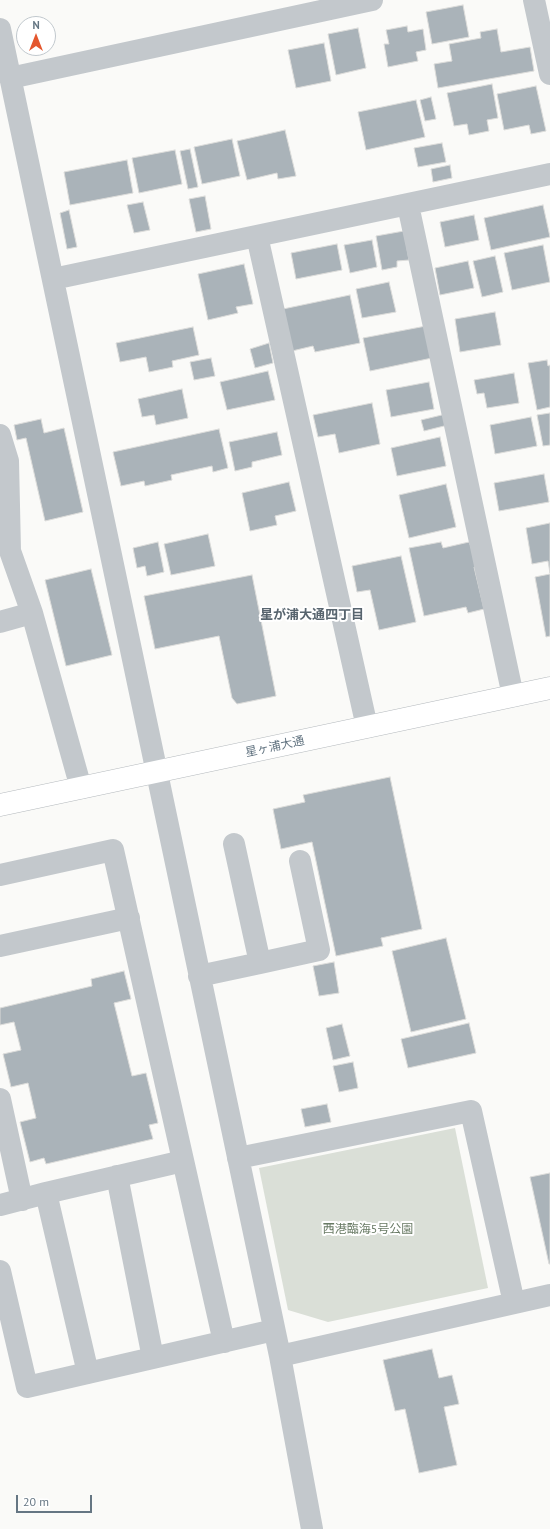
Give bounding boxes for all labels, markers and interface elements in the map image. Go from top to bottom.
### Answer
north arrow [16,16,56,56]
text: N [32,18,40,32]
district label: 星が浦大通四丁目 [260,607,364,623]
street label: 星ヶ浦大通 [244,734,306,760]
park label: 西港臨海5号公園 [323,1223,413,1237]
scale bar [18,1487,94,1513]
text: 20 m [23,1494,49,1509]

